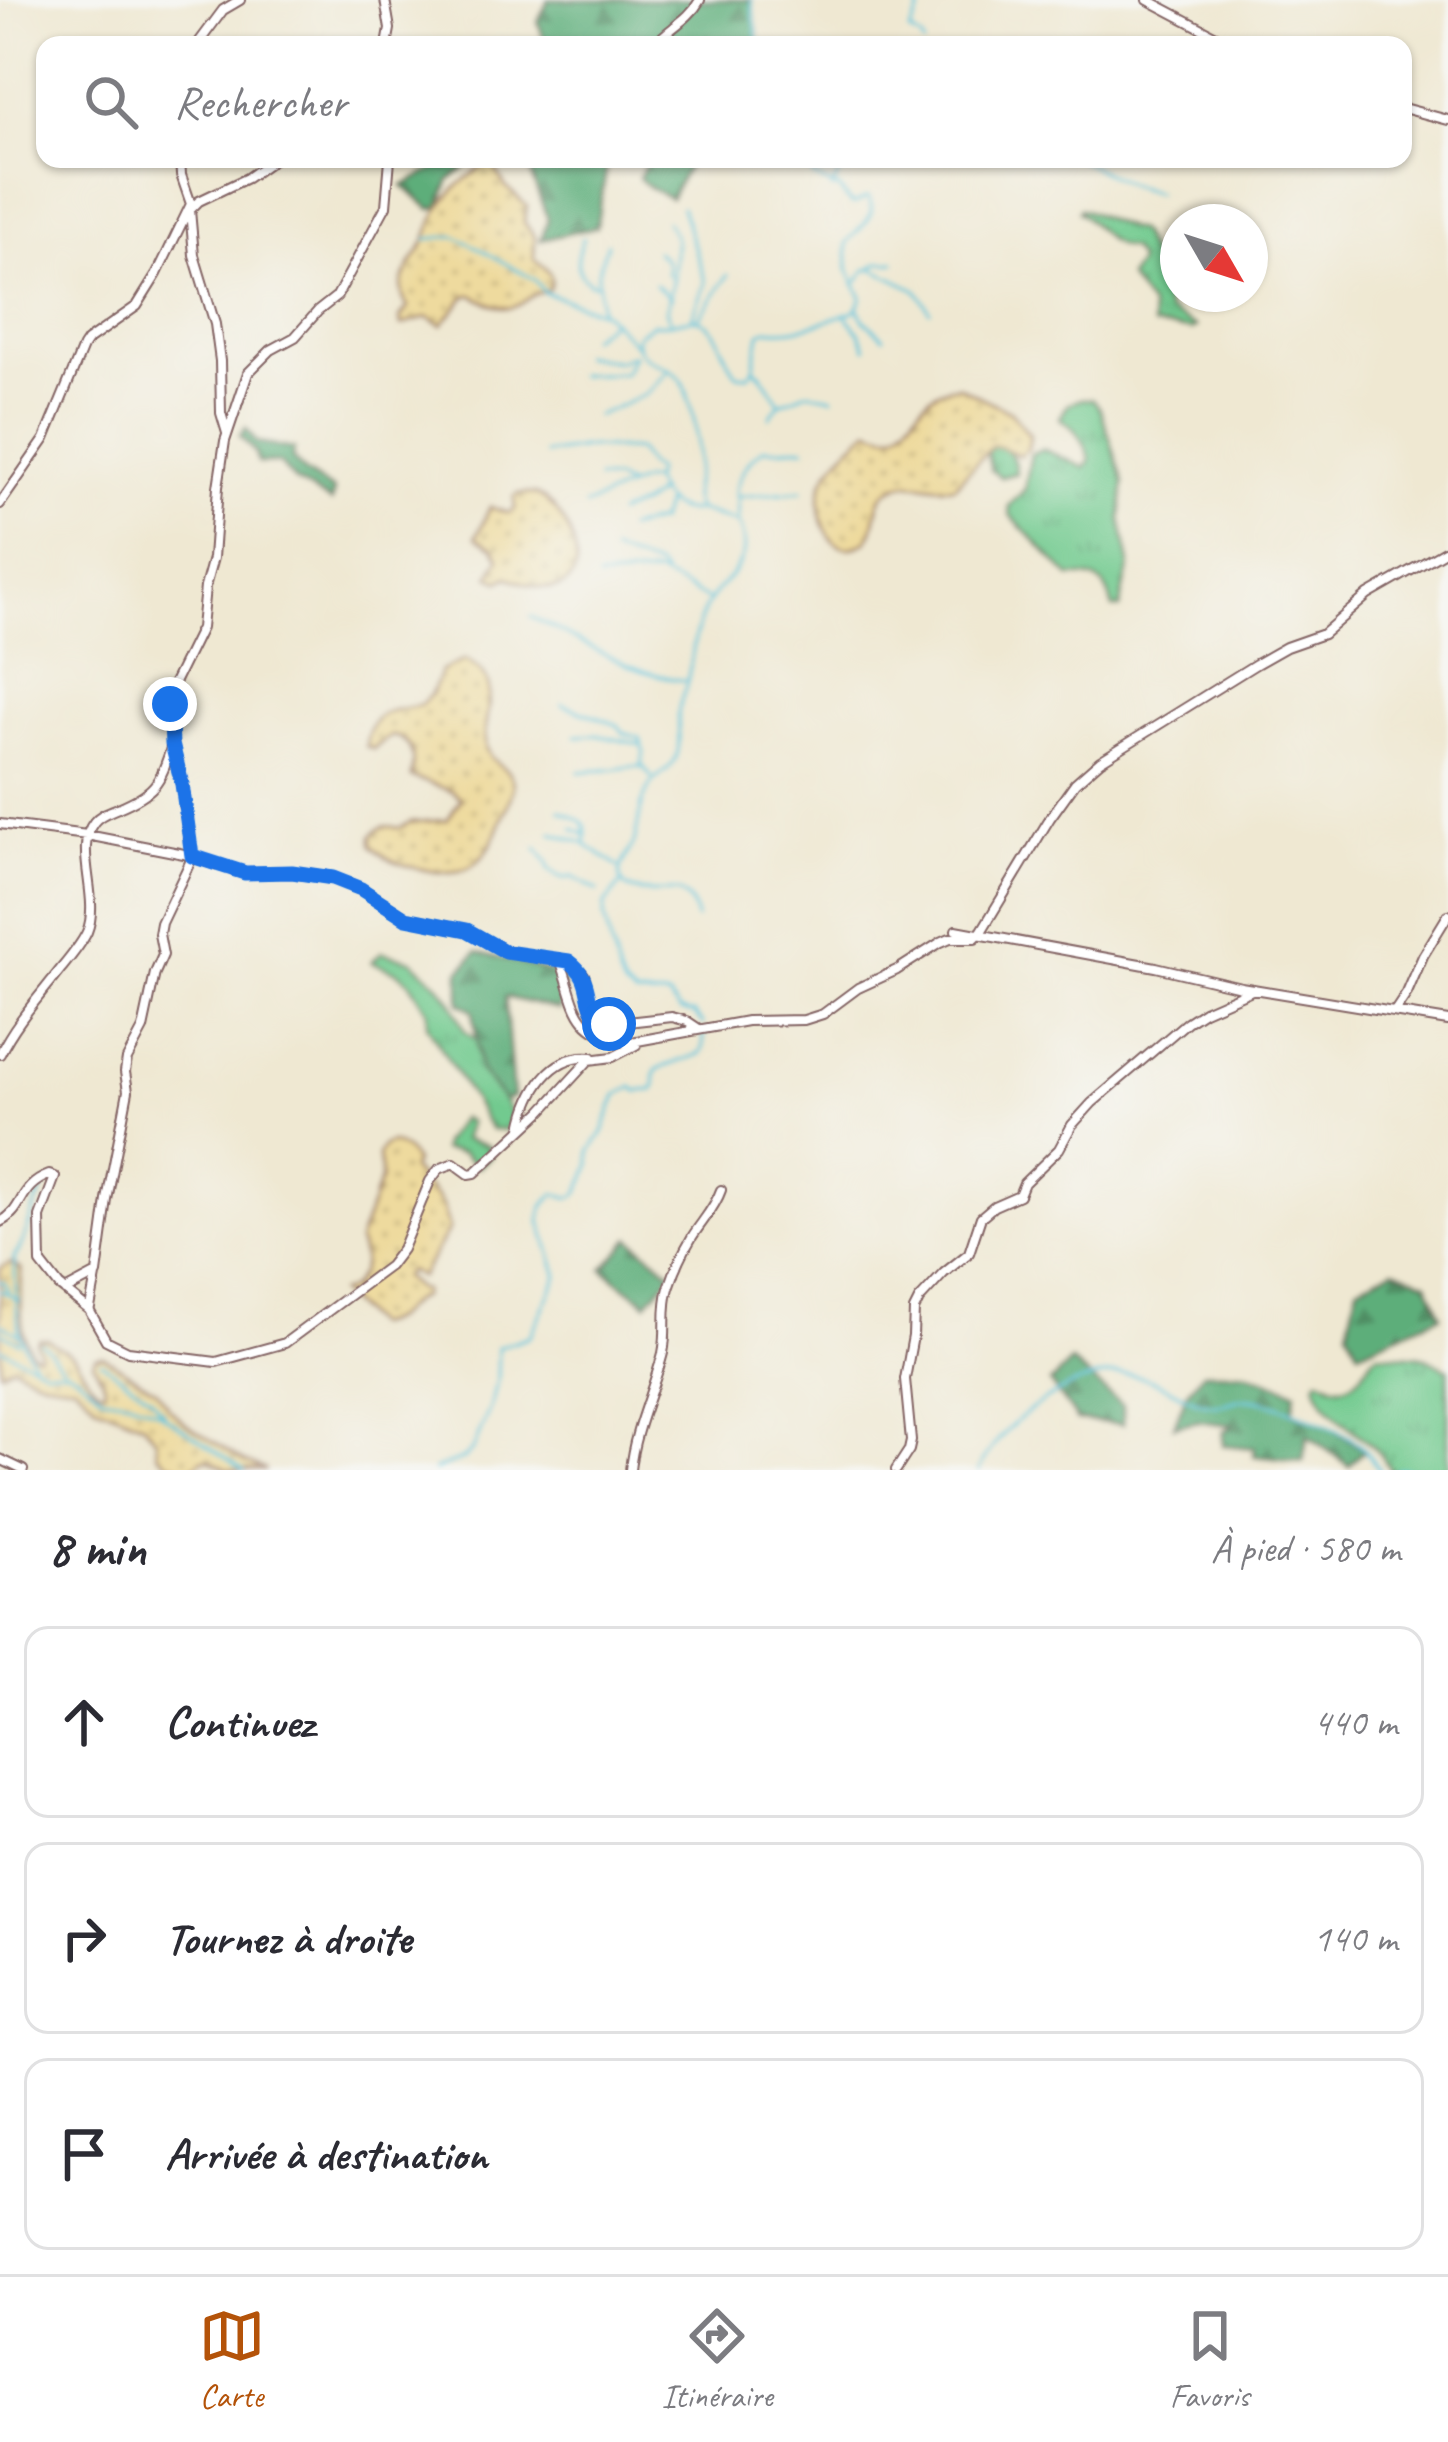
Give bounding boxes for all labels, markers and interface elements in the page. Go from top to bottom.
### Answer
search box [36,36,1412,168]
icon: search [78,69,144,135]
text: Rechercher [174,74,347,131]
north arrow [1160,204,1268,312]
route end [143,677,197,731]
route start [582,997,636,1051]
text: 8 min [48,1516,146,1580]
text: À pied · 580 m [1211,1524,1400,1573]
icon: ahead [51,1689,117,1755]
text: Continuez [165,1694,314,1751]
text: 440 m [1313,1698,1397,1747]
icon: right [51,1905,117,1971]
text: Tournez à droite [165,1910,411,1967]
text: 140 m [1313,1914,1397,1963]
icon: arrive [51,2121,117,2187]
text: Arrivée à destination [165,2126,488,2183]
tab: Carte [199,2303,265,2417]
tab: Itinéraire [662,2303,773,2417]
tab: Favoris [1170,2303,1249,2417]

